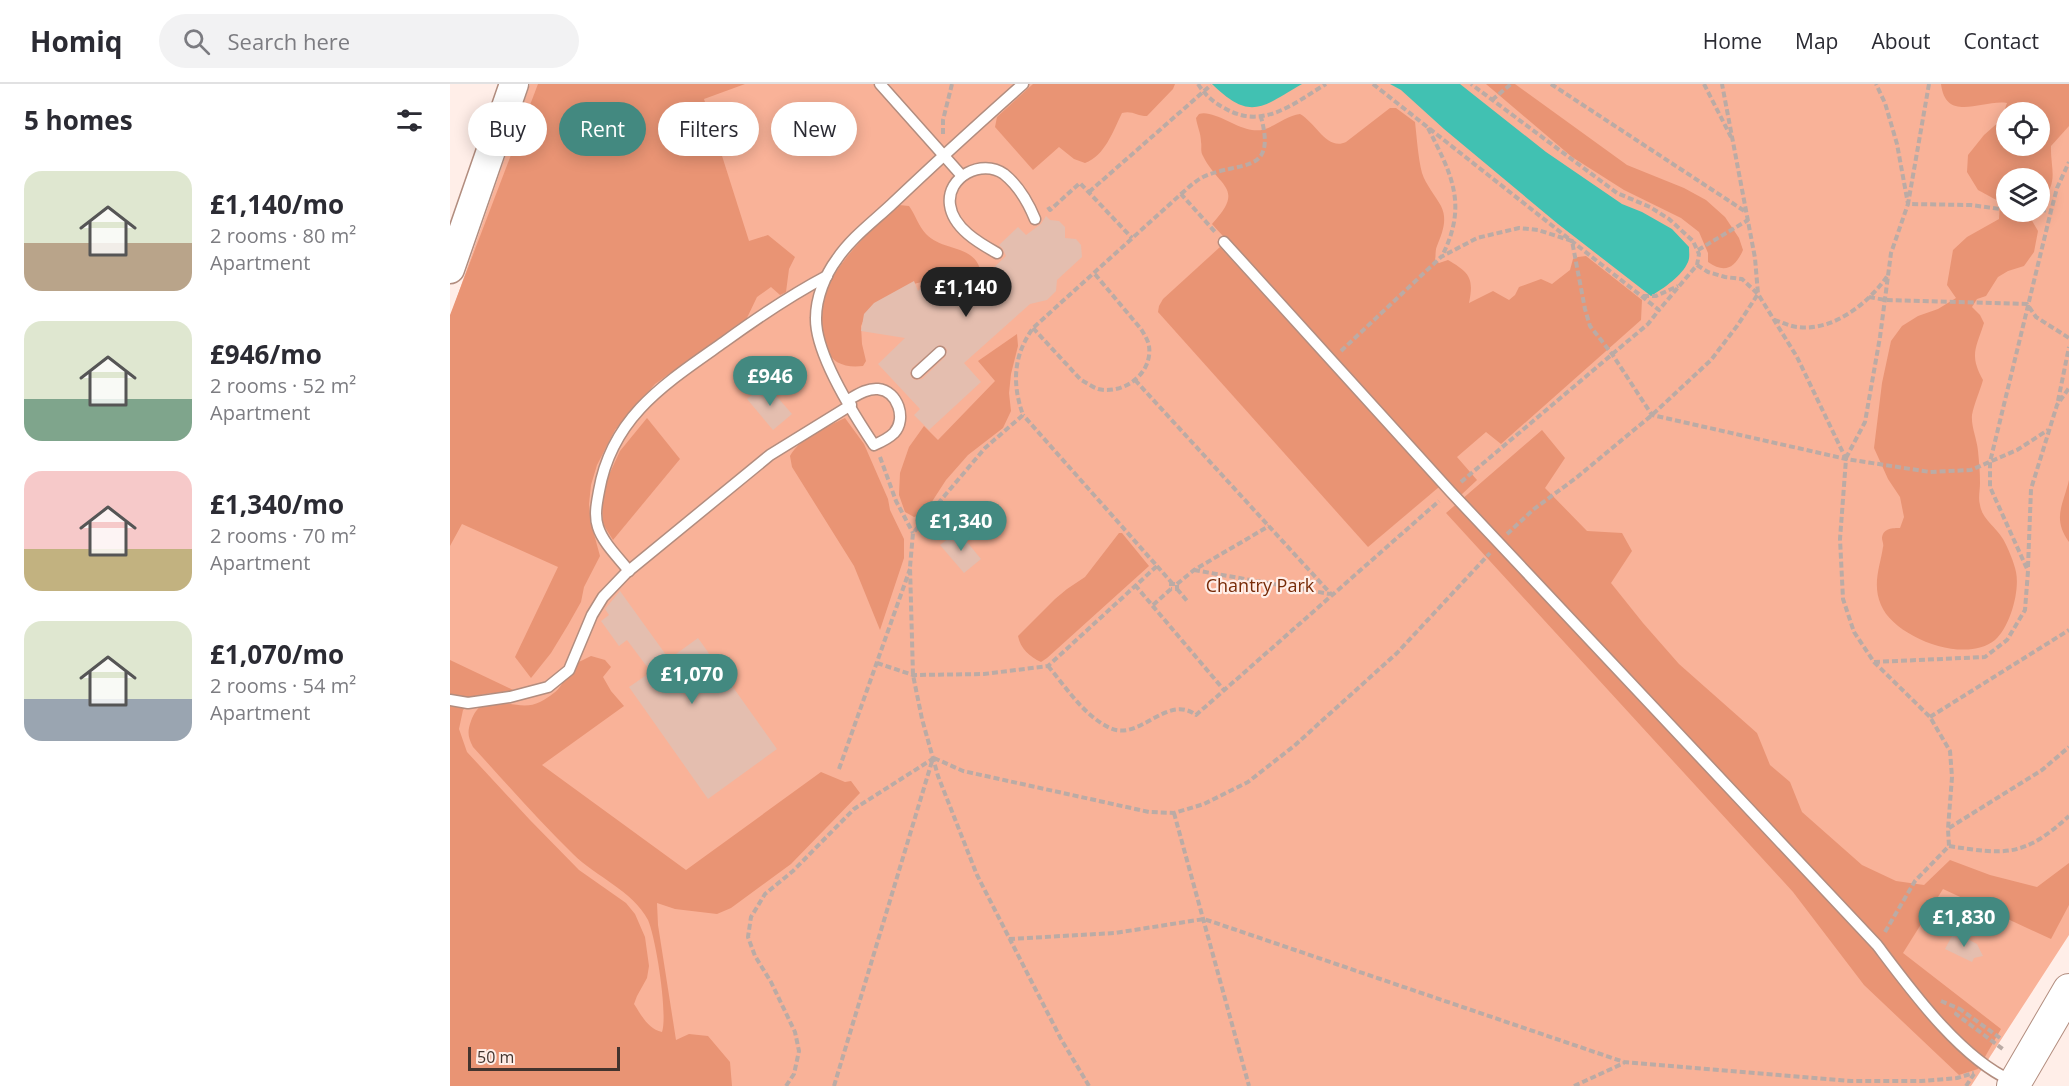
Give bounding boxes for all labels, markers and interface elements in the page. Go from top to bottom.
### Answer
search box [159,14,579,68]
text: Homiq [30,22,123,60]
icon: search [180,25,213,58]
text: Search here [228,26,350,56]
text: Home [1703,27,1762,55]
text: Map [1795,27,1838,55]
text: About [1871,27,1931,55]
text: Contact [1964,27,2039,55]
text: 5 homes [24,102,133,138]
chip: Buy [468,102,547,156]
chip: Rent [559,102,646,156]
chip: Filters [658,102,759,156]
chip: New [771,102,857,156]
map controls [1996,102,2050,222]
button: locate [1996,102,2050,156]
icon: filters [393,104,426,137]
button: layers [1996,168,2050,222]
text: £1,140/mo [210,186,344,222]
icon: home [72,195,144,267]
text: 2 rooms · 80 m² [210,222,356,249]
text: Apartment [210,249,310,276]
pin: £1,140 [917,267,1015,318]
text: £1,140 [935,273,997,300]
text: £946/mo [210,336,322,372]
icon: home [72,345,144,417]
pin: £946 [734,356,806,407]
text: £946 [747,362,793,389]
text: 2 rooms · 52 m² [210,372,356,399]
text: Apartment [210,399,310,426]
text: £1,340/mo [210,486,344,522]
icon: home [72,495,144,567]
pin: £1,340 [912,501,1010,552]
text: £1,340 [930,507,992,534]
text: 2 rooms · 70 m² [210,522,356,549]
text: Apartment [210,549,310,576]
park label: Chantry Park [1206,573,1315,597]
text: £1,070/mo [210,636,344,672]
icon: home [72,645,144,717]
pin: £1,070 [643,654,741,705]
text: £1,070 [661,660,723,687]
text: 2 rooms · 54 m² [210,672,356,699]
text: Apartment [210,699,310,726]
pin: £1,830 [1915,897,2013,948]
text: £1,830 [1933,903,1995,930]
scale bar [468,1044,620,1072]
text: 50 m [477,1046,514,1068]

